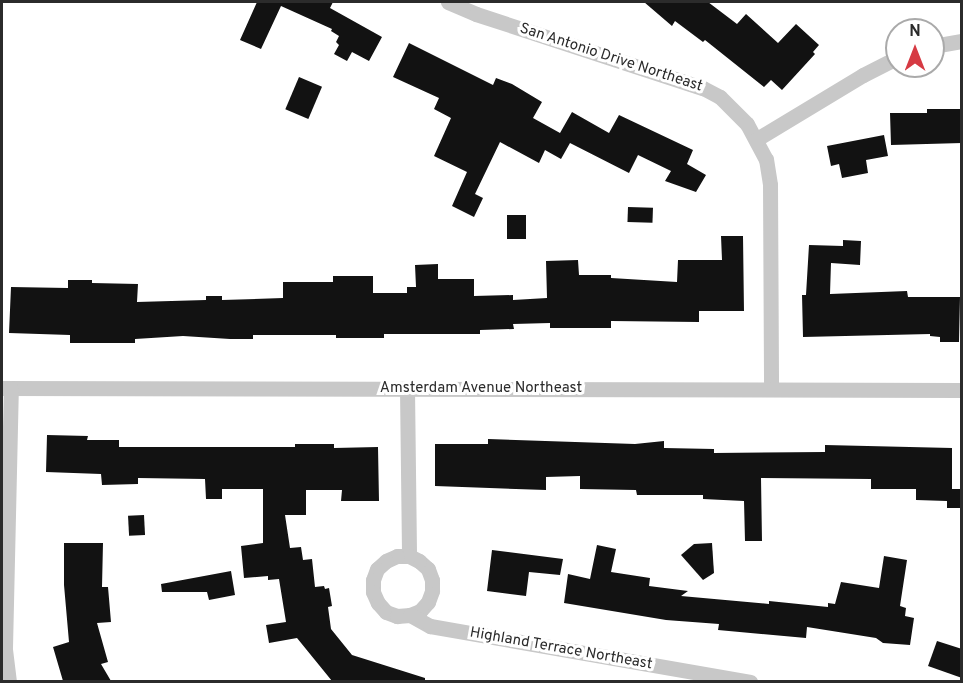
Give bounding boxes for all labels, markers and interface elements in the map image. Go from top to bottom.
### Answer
north arrow [885,18,945,78]
street label: San Antonio Drive Northeast [517,20,705,96]
text: N [909,22,921,42]
street label: Amsterdam Avenue Northeast [380,380,582,398]
street label: Highland Terrace Northeast [468,624,654,674]

